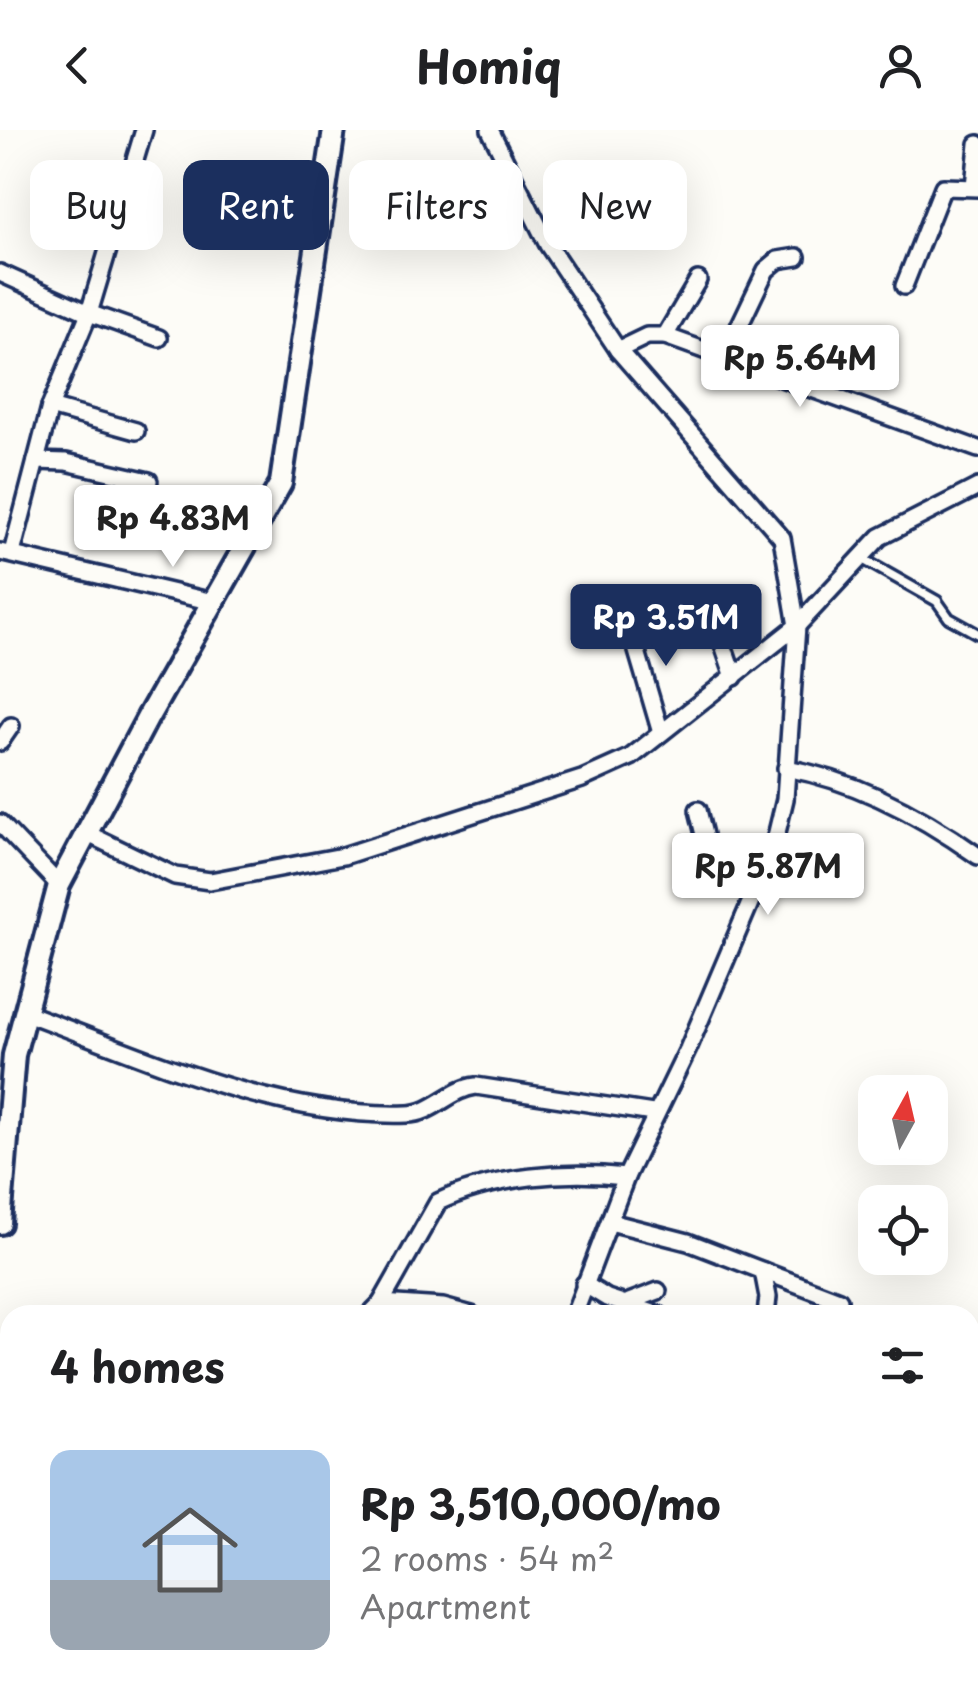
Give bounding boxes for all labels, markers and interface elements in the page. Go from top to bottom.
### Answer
text: Homiq [416,31,562,99]
icon: back [50,38,105,93]
icon: person [873,38,928,93]
chip: Buy [30,160,163,250]
chip: Rent [183,160,329,250]
chip: Filters [349,160,523,250]
chip: New [543,160,687,250]
pin: Rp 5.64M [697,325,903,410]
text: Rp 5.64M [723,333,877,381]
pin: Rp 4.83M [70,485,276,570]
text: Rp 4.83M [96,493,250,541]
pin: Rp 3.51M [563,584,769,669]
text: Rp 3.51M [593,592,739,640]
pin: Rp 5.87M [665,833,871,918]
text: Rp 5.87M [694,841,842,889]
north arrow [858,1075,948,1165]
map controls [858,1075,948,1275]
button: locate [858,1185,948,1275]
text: 4 homes [50,1334,225,1397]
icon: filters [875,1338,930,1393]
text: Rp 3,510,000/mo [360,1471,721,1534]
icon: home [130,1490,250,1610]
text: 2 rooms · 54 m² [360,1534,614,1582]
text: Apartment [360,1582,531,1630]

